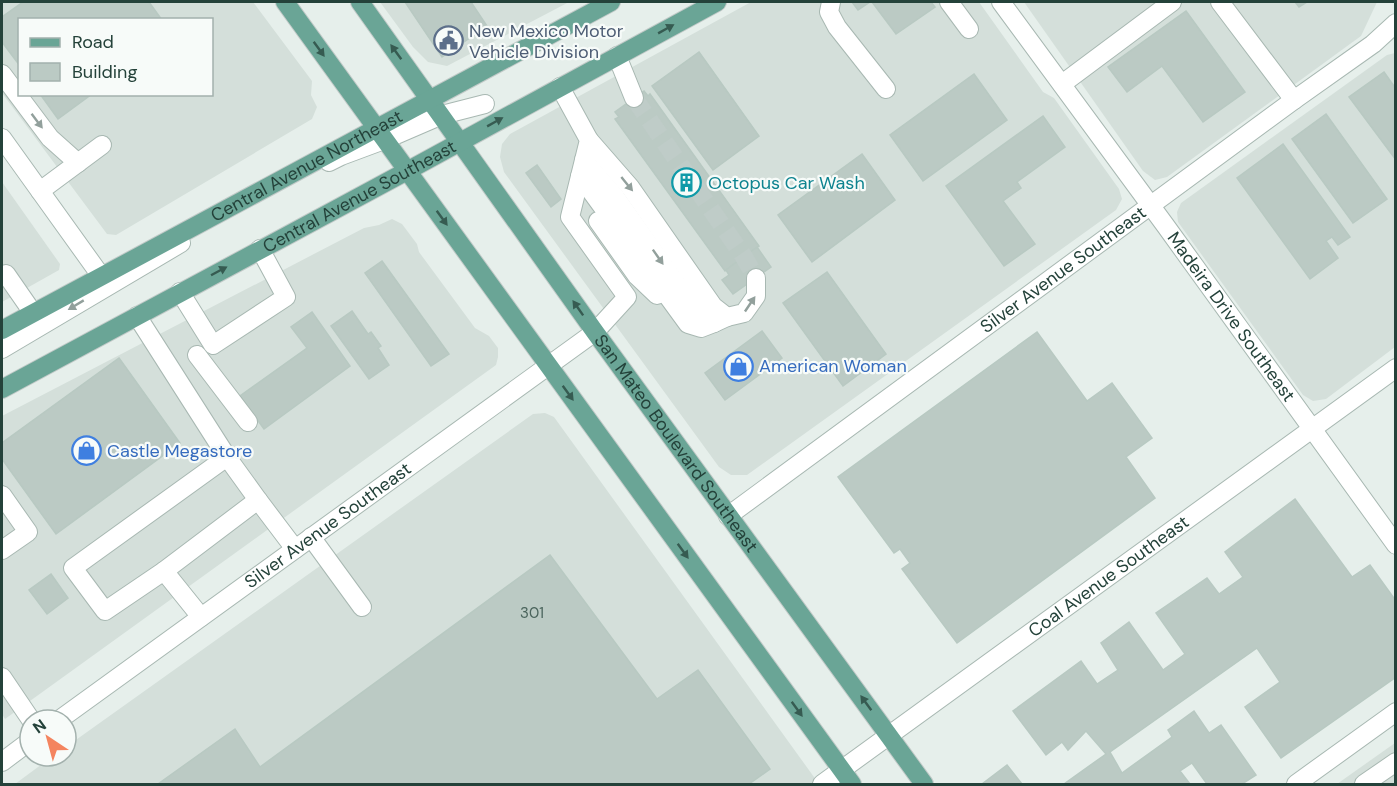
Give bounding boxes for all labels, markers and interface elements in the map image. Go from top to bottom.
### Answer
legend [18,18,213,96]
place label: New Mexico Motor Vehicle Division [469,19,624,64]
one-way arrow [658,24,675,34]
public building icon: New Mexico Motor Vehicle Division [432,25,464,57]
text: Road [72,30,114,54]
one-way arrow [313,41,324,57]
one-way arrow [391,45,403,60]
text: Building [72,60,137,84]
street label: Central Avenue Northeast [206,104,407,227]
one-way arrow [31,112,43,128]
one-way arrow [487,117,504,127]
street label: Central Avenue Southeast [259,134,460,258]
building icon: Octopus Car Wash [671,167,703,199]
place label: Octopus Car Wash [708,171,865,195]
one-way arrow [620,176,633,191]
street label: Silver Avenue Southeast [975,201,1151,339]
one-way arrow [436,210,448,226]
street label: Madeira Drive Southeast [1162,227,1301,407]
one-way arrow [651,249,663,264]
one-way arrow [211,266,228,276]
one-way arrow [744,296,755,312]
one-way arrow [68,300,84,311]
one-way arrow [572,300,584,316]
street label: San Mateo Boulevard Southeast [589,330,764,557]
shop icon: American Woman [722,350,754,382]
place label: American Woman [759,354,907,378]
one-way arrow [562,385,574,401]
shop icon: Castle Megastore [70,435,102,467]
place label: Castle Megastore [107,439,252,463]
street label: Silver Avenue Southeast [240,457,416,594]
street label: Coal Avenue Southeast [1024,510,1194,643]
one-way arrow [676,544,688,559]
house number: 301 [520,603,544,623]
one-way arrow [860,696,872,711]
one-way arrow [791,700,803,716]
north arrow [18,708,78,768]
text: N [29,714,50,738]

